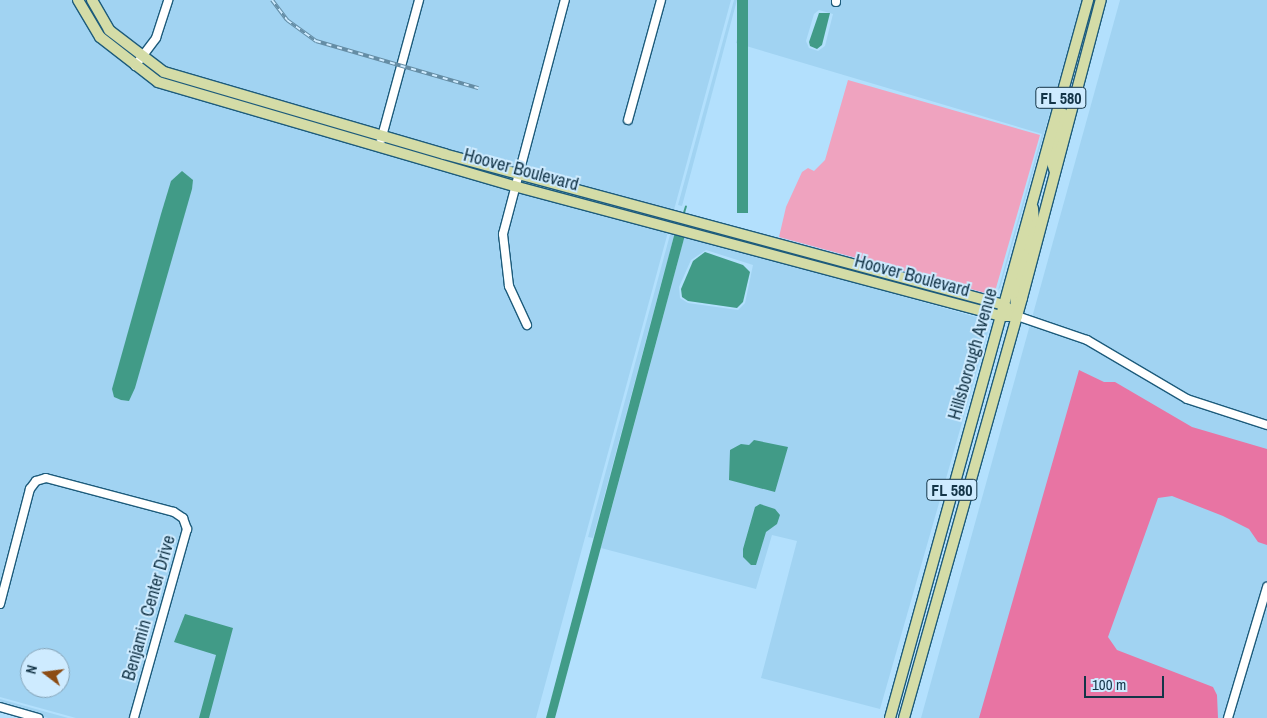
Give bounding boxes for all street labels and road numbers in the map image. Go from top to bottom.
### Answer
road number: FL 580 [1035,85,1087,112]
street label: Hoover Boulevard [461,144,581,196]
street label: Hoover Boulevard [852,250,972,302]
street label: Hillsborough Avenue [944,285,1002,423]
road number: FL 580 [926,476,978,504]
street label: Benjamin Center Drive [118,533,180,683]

